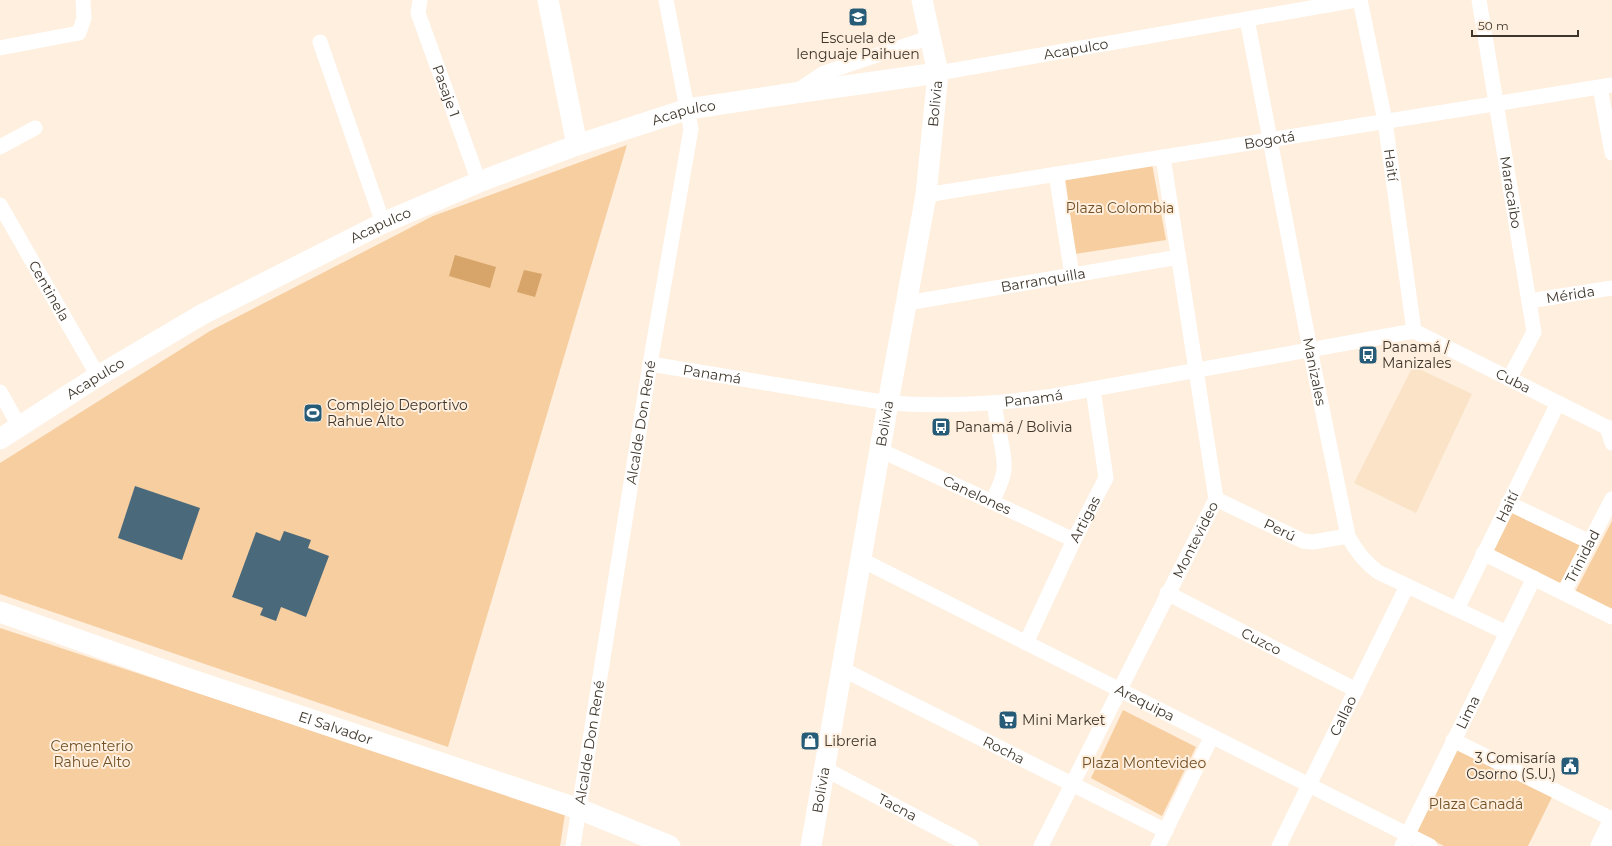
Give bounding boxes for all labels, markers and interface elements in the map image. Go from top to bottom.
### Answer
school or university icon: Escuela de lenguaje Paihuen [847,6,869,28]
scale bar [1472,12,1578,38]
text: 50 m [1478,18,1509,33]
place label: Escuela de lenguaje Paihuen [796,29,920,63]
street label: Acapulco [1042,34,1110,63]
street label: Pasaje 1 [428,62,464,120]
street label: Bolivia [924,79,946,128]
street label: Acapulco [649,96,717,129]
street label: Bogotá [1243,127,1296,153]
street label: Haití [1380,148,1402,184]
street label: Maracaibo [1496,155,1526,230]
park label: Plaza Colombia [1066,199,1174,217]
street label: Acapulco [347,203,414,247]
street label: Centinela [25,257,74,324]
street label: Barranquilla [999,264,1087,296]
street label: Mérida [1545,282,1596,307]
street label: Manizales [1299,336,1330,408]
place label: Panamá / Manizales [1382,338,1451,372]
bus stop icon: Panamá / Manizales [1357,344,1379,366]
street label: Acapulco [63,353,128,403]
street label: Alcalde Don René [622,359,659,486]
street label: Panamá [682,361,743,388]
street label: Cuba [1493,364,1534,397]
street label: Panamá [1003,386,1064,411]
place label: Complejo Deportivo Rahue Alto [327,396,468,430]
street label: Bolivia [872,399,897,448]
sports icon: Complejo Deportivo Rahue Alto [302,402,324,424]
bus stop icon: Panamá / Bolivia [930,416,952,438]
place label: Panamá / Bolivia [955,418,1072,436]
street label: Canelones [940,471,1014,519]
street label: Haití [1492,487,1523,525]
street label: Artigas [1065,493,1104,546]
street label: Montevideo [1169,498,1222,581]
street label: Perú [1261,515,1299,545]
street label: Trinidad [1561,527,1604,586]
street label: Cuzco [1238,624,1285,659]
street label: Alcalde Don René [571,679,608,806]
street label: Arequipa [1112,680,1178,725]
street label: Callao [1326,693,1361,739]
street label: Lima [1452,693,1484,732]
street label: El Salvador [296,707,375,749]
supermarket icon: Mini Market [997,709,1019,731]
place label: Mini Market [1022,711,1106,729]
shop icon: Libreria [799,730,821,752]
place label: Libreria [824,732,877,750]
street label: Rocha [980,732,1028,768]
park label: Cementerio Rahue Alto [51,737,134,771]
place label: 3 Comisaría Osorno (S.U.) [1466,749,1556,783]
park label: Plaza Montevideo [1082,754,1207,772]
public building icon: 3 Comisaría Osorno (S.U.) [1559,755,1581,777]
street label: Bolivia [808,765,834,814]
street label: Tacna [875,790,920,825]
park label: Plaza Canadá [1429,795,1523,813]

